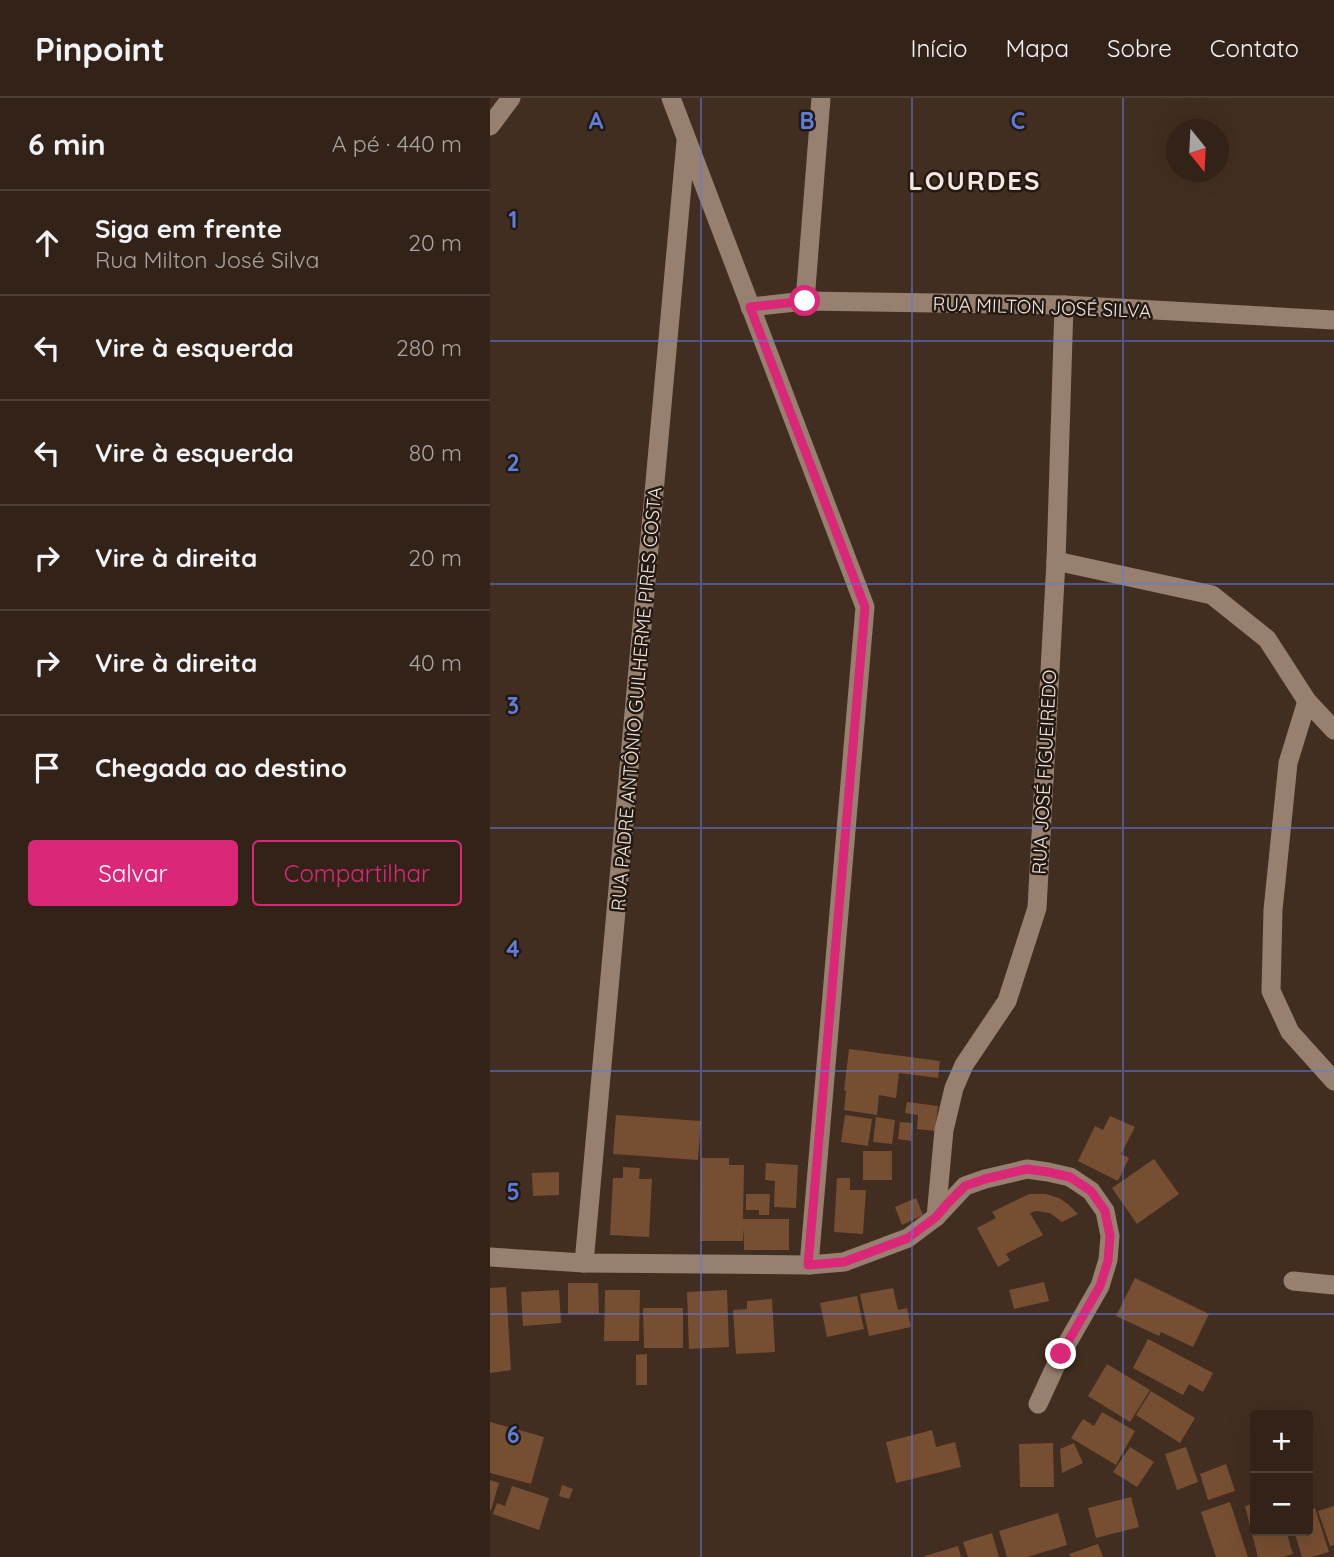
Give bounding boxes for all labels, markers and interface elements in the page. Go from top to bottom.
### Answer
text: Pinpoint [35,28,165,69]
text: Início [910,33,967,63]
text: Mapa [1005,33,1069,63]
text: Sobre [1107,33,1172,63]
text: Contato [1210,33,1299,63]
text: A [589,106,604,135]
text: B [799,106,815,135]
text: C [1011,106,1025,135]
north arrow [1166,119,1229,182]
text: 6 min [28,125,106,163]
text: A pé · 440 m [332,129,462,158]
district label: LOURDES [908,164,1042,197]
text: 1 [509,205,517,234]
text: Siga em frente [95,212,282,245]
icon: ahead [28,224,66,262]
text: 20 m [408,228,462,257]
text: Rua Milton José Silva [95,245,320,274]
route start [789,285,820,316]
street label: RUA MILTON JOSÉ SILVA [932,291,1152,323]
icon: left [28,329,66,367]
text: Vire à esquerda [95,331,294,364]
text: 280 m [396,333,462,362]
icon: left [28,434,66,472]
text: Vire à esquerda [95,436,294,469]
text: 80 m [409,438,462,467]
text: 2 [506,448,520,477]
street label: RUA PADRE ANTÔNIO GUILHERME PIRES COSTA [605,486,667,912]
icon: right [28,539,66,577]
text: Vire à direita [95,541,257,574]
text: 20 m [408,543,462,572]
icon: right [28,644,66,682]
text: Vire à direita [95,646,257,679]
text: 40 m [409,648,462,677]
street label: RUA JOSÉ FIGUEIREDO [1027,669,1061,875]
text: 3 [507,691,519,720]
icon: arrive [28,749,66,787]
text: Chegada ao destino [95,751,347,784]
button: Salvar [28,840,238,906]
button: Compartilhar [252,840,462,906]
text: 4 [506,934,520,963]
text: 5 [506,1177,520,1206]
route end [1045,1338,1076,1369]
map controls [1250,1410,1313,1536]
button: + [1250,1410,1313,1473]
text: 6 [507,1420,519,1449]
button: − [1250,1473,1313,1536]

